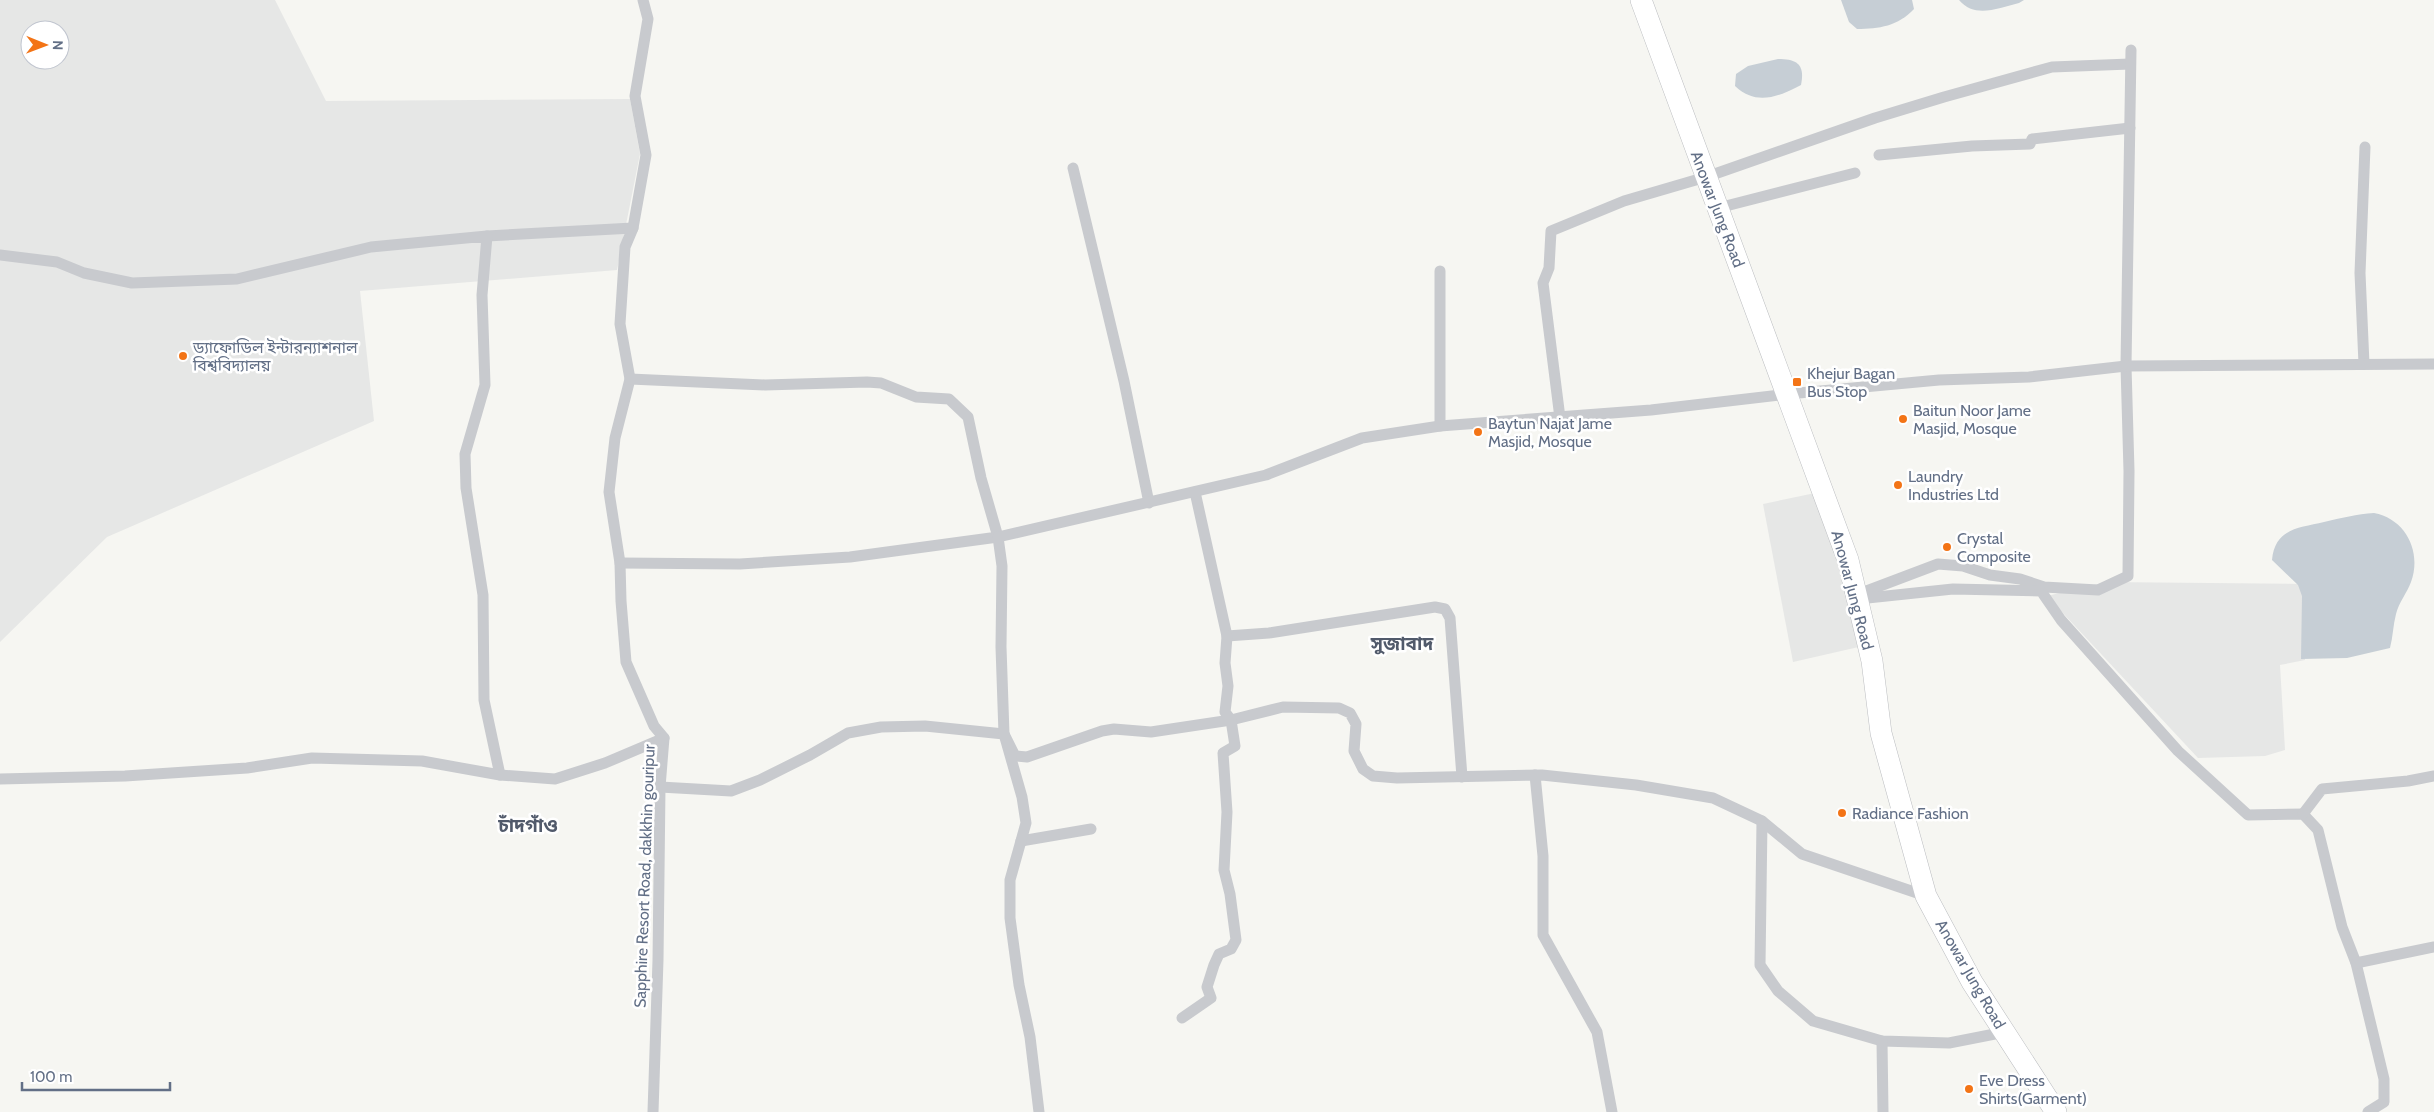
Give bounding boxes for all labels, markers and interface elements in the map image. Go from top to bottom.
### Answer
north arrow [20,20,70,70]
text: N [49,40,67,50]
street label: Anowar Jung Road [1687,148,1748,270]
place label: ড্যাফোডিল ইন্টারন্যাশনাল বিশ্ববিদ্যালয় [192,338,358,375]
marker: ড্যাফোডিল ইন্টারন্যাশনাল বিশ্ববিদ্যালয় [177,350,189,362]
place label: Khejur Bagan Bus Stop [1807,364,1895,401]
marker: Khejur Bagan Bus Stop [1791,376,1803,388]
place label: Baitun Noor Jame Masjid, Mosque [1913,401,2031,438]
marker: Baitun Noor Jame Masjid, Mosque [1897,413,1909,425]
place label: Baytun Najat Jame Masjid, Mosque [1488,414,1612,451]
marker: Baytun Najat Jame Masjid, Mosque [1472,426,1484,438]
place label: Laundry Industries Ltd [1908,467,1999,504]
marker: Laundry Industries Ltd [1892,479,1904,491]
street label: Anowar Jung Road [1827,528,1878,652]
place label: Crystal Composite [1957,529,2031,566]
marker: Crystal Composite [1941,541,1953,553]
district label: সুজাবাদ [1370,632,1433,655]
street label: Sapphire Resort Road, dakkhin gouripur [630,743,659,1008]
place label: Radiance Fashion [1852,804,1969,823]
marker: Radiance Fashion [1836,807,1848,819]
district label: চাঁদগাঁও [497,814,558,837]
street label: Anowar Jung Road [1932,916,2010,1032]
scale bar [22,1060,170,1092]
text: 100 m [30,1068,72,1086]
place label: Eve Dress Shirts(Garment) [1979,1071,2087,1108]
marker: Eve Dress Shirts(Garment) [1963,1083,1975,1095]

